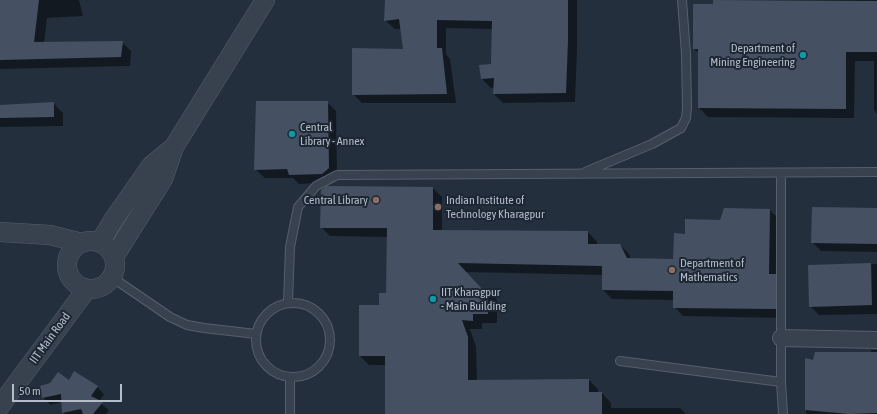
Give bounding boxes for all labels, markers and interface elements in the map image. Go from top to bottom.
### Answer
place label: Department of Mining Engineering [710,41,795,69]
marker: Department of Mining Engineering [798,50,808,60]
place label: Central Library - Annex [300,120,364,148]
marker: Central Library - Annex [287,129,297,139]
place label: Central Library [304,193,368,207]
place label: Indian Institute of Technology Kharagpur [446,193,544,221]
marker: Central Library [371,195,381,205]
marker: Indian Institute of Technology Kharagpur [433,202,443,212]
place label: Department of Mathematics [680,256,744,284]
marker: Department of Mathematics [667,265,677,275]
place label: IIT Kharagpur - Main Building [441,285,506,313]
marker: IIT Kharagpur - Main Building [428,294,438,304]
street label: IIT Main Road [27,310,73,366]
scale bar [14,376,124,402]
text: 50 m [19,384,41,398]

